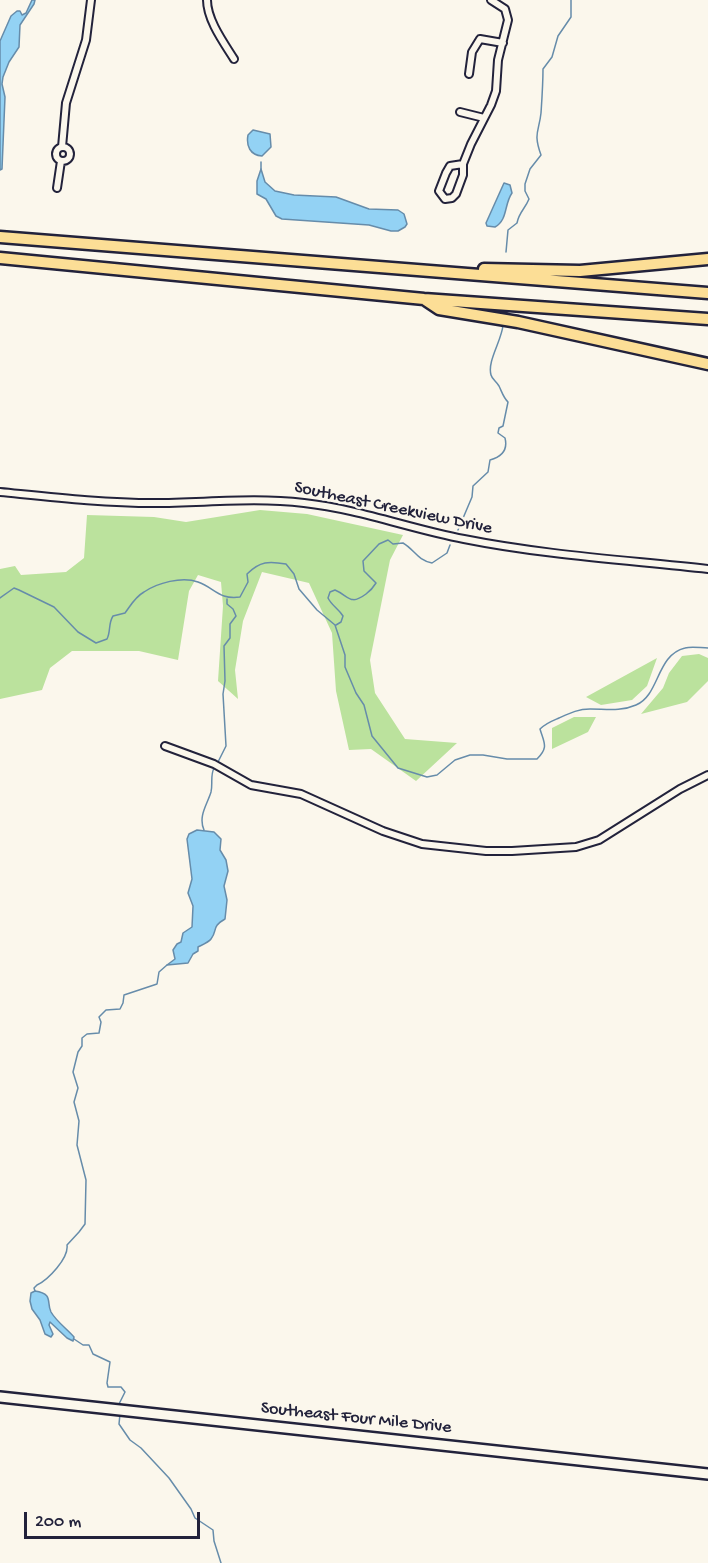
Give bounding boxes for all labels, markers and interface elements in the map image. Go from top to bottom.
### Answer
street label: Southeast Creekview Drive [292,477,494,541]
street label: Southeast Four Mile Drive [260,1398,452,1440]
scale bar [27,1500,202,1538]
text: 200 m [35,1512,81,1533]

